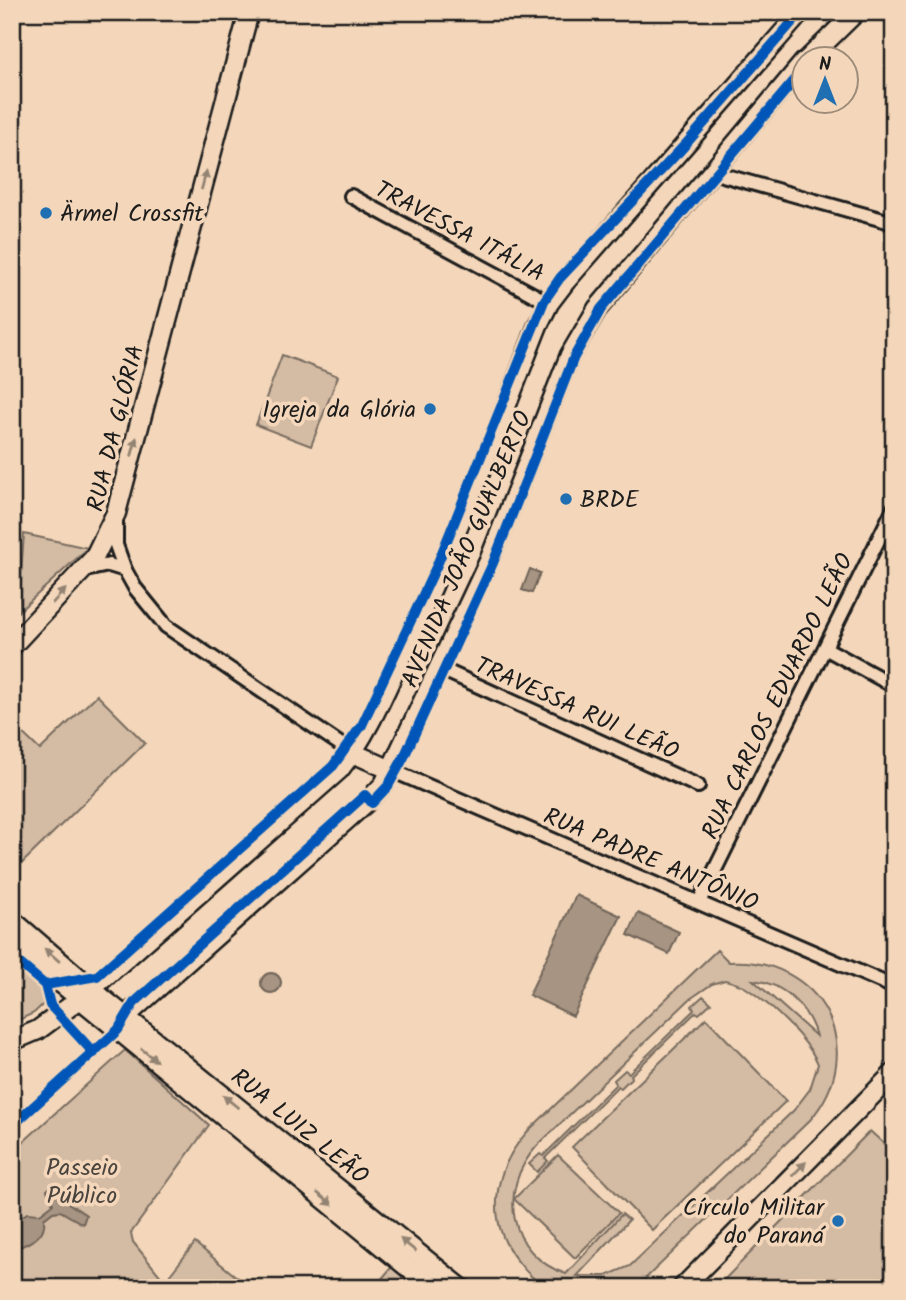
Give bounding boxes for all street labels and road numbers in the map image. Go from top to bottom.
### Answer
street label: TRAVESSA ITÁLIA [367,171,551,294]
street label: RUA DA GLÓRIA [77,341,156,516]
street label: AVENIDA JOÃO GUALBERTO [391,405,544,694]
street label: RUA CARLOS EDUARDO LEÃO [692,547,865,847]
street label: TRAVESSA RUI LEÃO [468,647,685,772]
street label: RUA PADRE ANTÔNIO [537,797,764,923]
street label: RUA LUIZ LEÃO [221,1059,377,1195]

